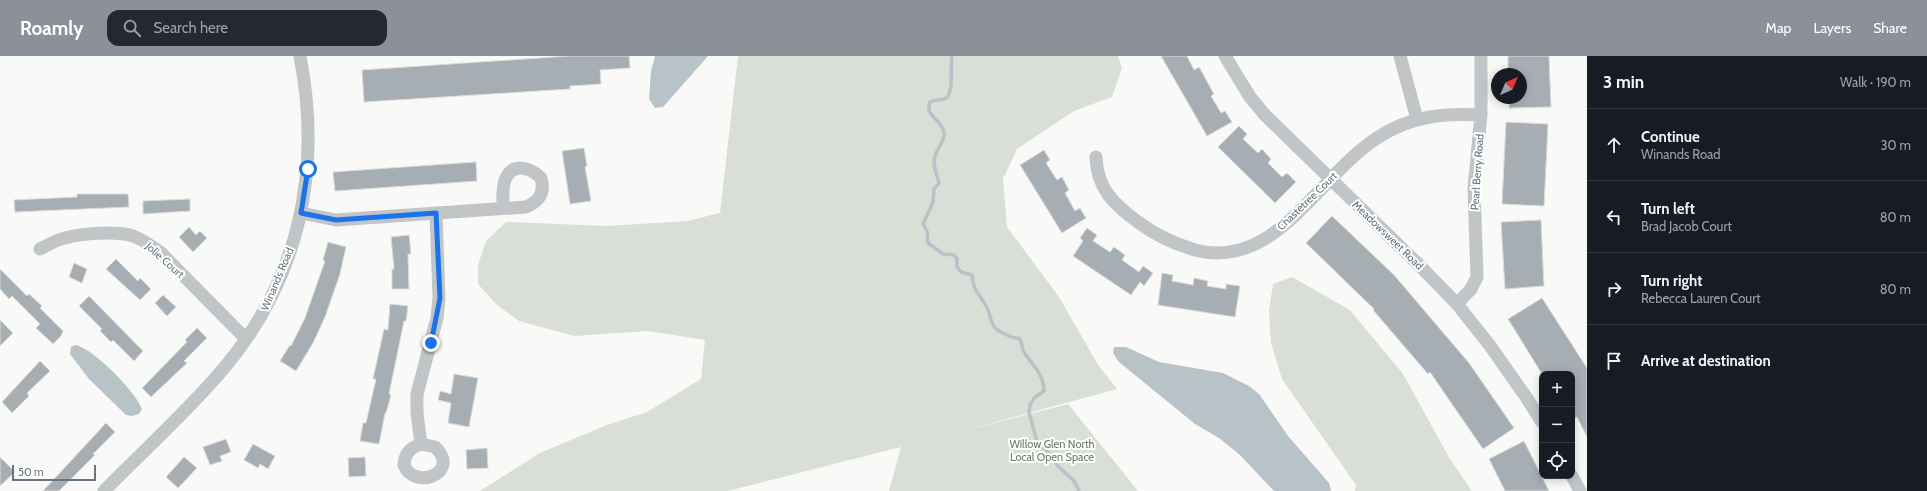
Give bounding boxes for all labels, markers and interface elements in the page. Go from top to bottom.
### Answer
search box [107,10,387,46]
text: Roamly [20,17,83,40]
icon: search [121,17,143,39]
text: Search here [153,19,228,37]
text: Map [1766,19,1791,37]
text: Layers [1813,19,1851,37]
text: Share [1873,19,1907,37]
north arrow [1491,68,1527,104]
text: 3 min [1603,72,1644,92]
text: Walk · 190 m [1840,74,1911,90]
text: Continue [1641,128,1700,146]
street label: Pearl Berry Road [1467,133,1487,211]
icon: ahead [1603,134,1625,156]
text: 30 m [1881,137,1911,153]
text: Winands Road [1641,146,1720,162]
route start [299,160,317,178]
street label: Chastetree Court [1274,169,1340,233]
street label: Meadowsweet Road [1349,197,1427,273]
text: Turn left [1641,200,1695,218]
icon: left [1603,206,1625,228]
text: 80 m [1880,209,1911,225]
text: Brad Jacob Court [1641,218,1732,234]
street label: Jolie Court [142,238,187,281]
street label: Winands Road [257,245,297,313]
text: Turn right [1641,272,1702,290]
icon: right [1603,278,1625,300]
text: 80 m [1880,281,1911,297]
text: Rebecca Lauren Court [1641,290,1761,306]
route end [422,334,440,352]
icon: arrive [1603,350,1625,372]
text: Arrive at destination [1641,352,1771,370]
map controls [1539,371,1575,479]
button: + [1539,371,1575,407]
button: − [1539,407,1575,443]
park label: Willow Glen North Local Open Space [1009,437,1095,464]
button: locate [1539,443,1575,479]
scale bar [12,463,96,482]
text: 50 m [18,465,44,479]

